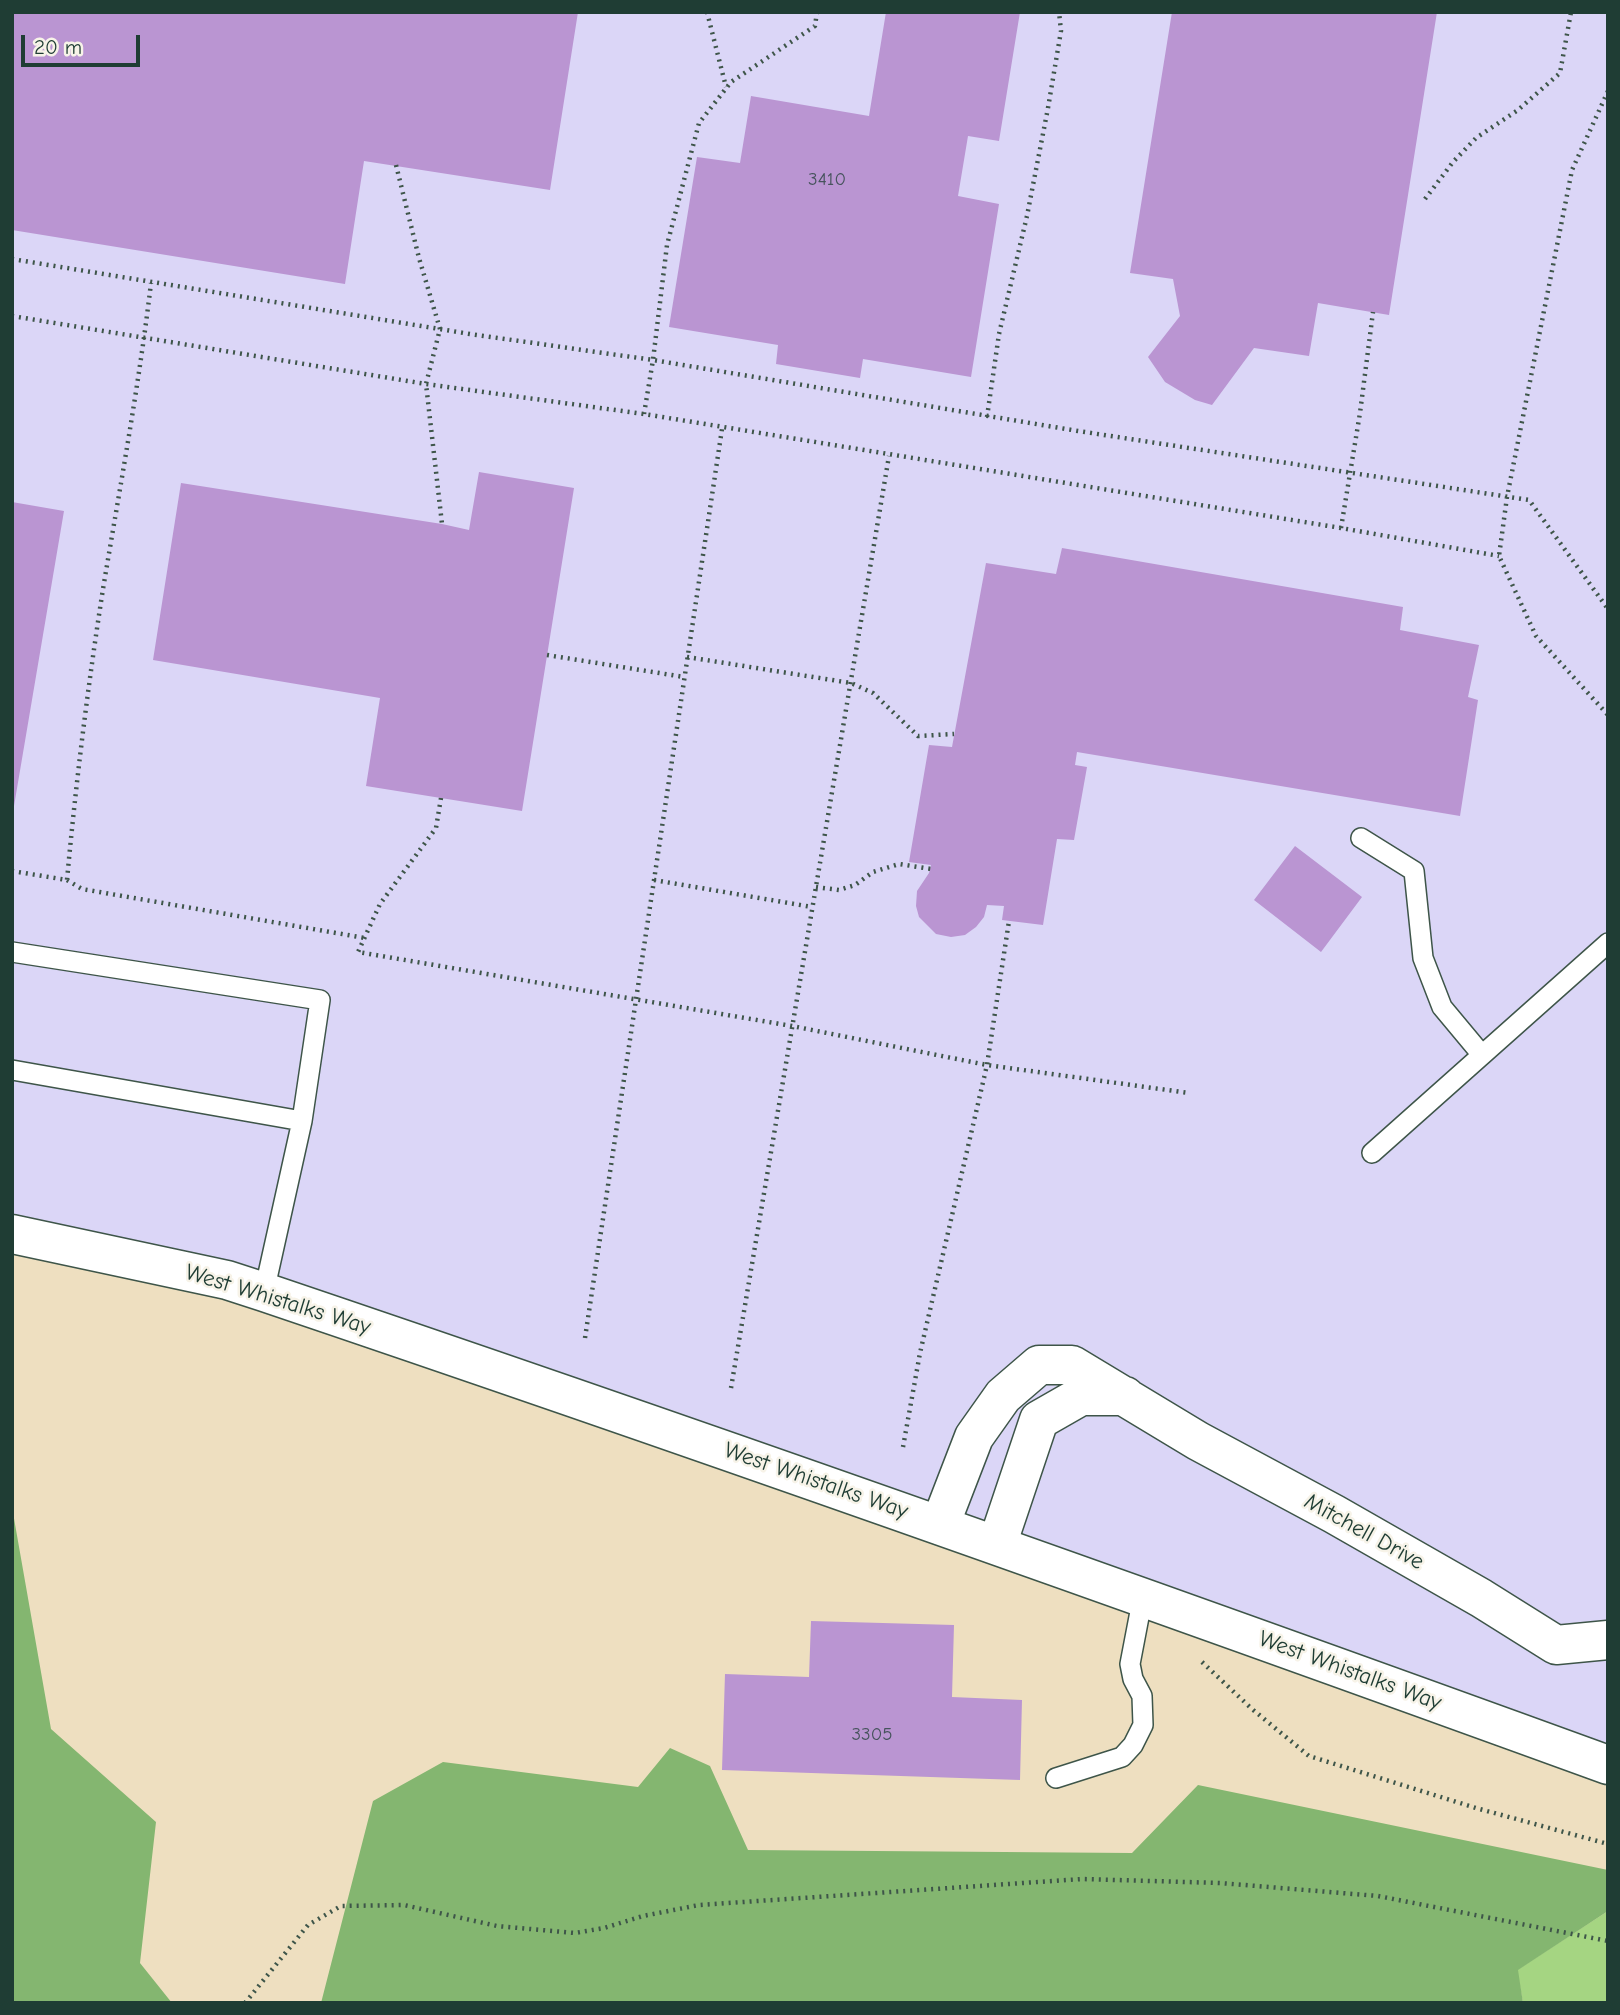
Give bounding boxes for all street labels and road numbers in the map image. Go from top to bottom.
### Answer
street label: West Whistalks Way [182,1259,374,1341]
street label: West Whistalks Way [720,1437,912,1525]
street label: Mitchell Drive [1299,1488,1429,1576]
street label: West Whistalks Way [1255,1625,1445,1717]

